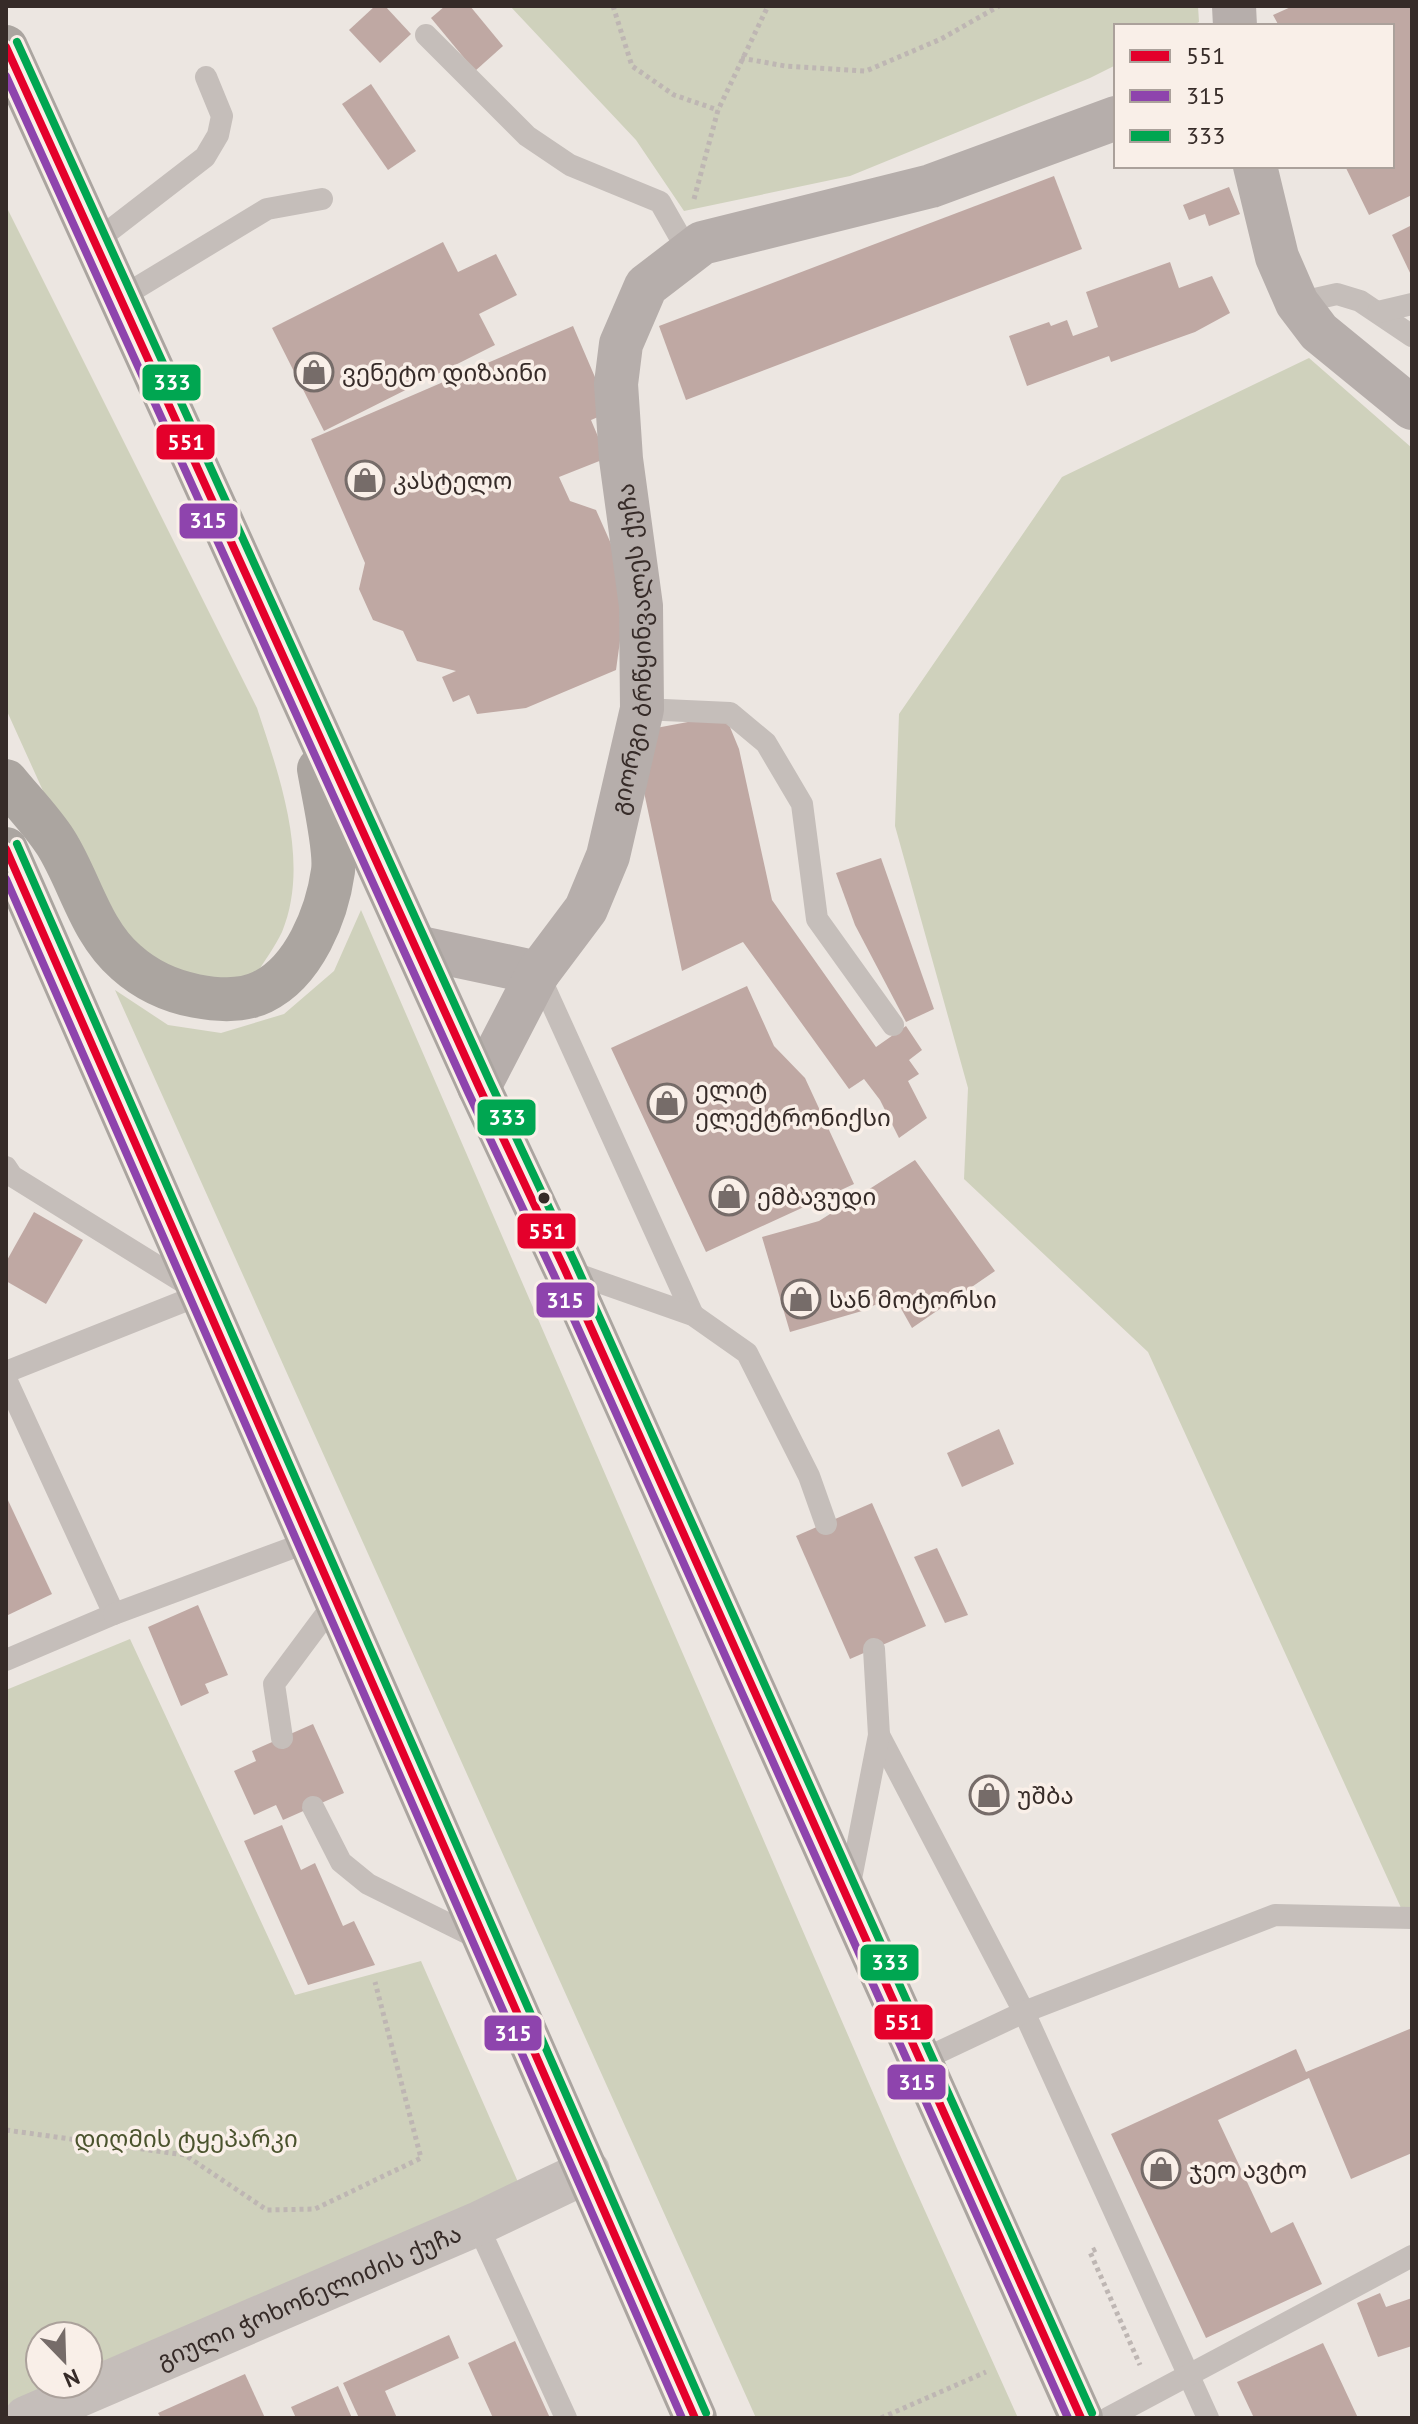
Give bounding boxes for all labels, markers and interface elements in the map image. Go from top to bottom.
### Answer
legend [1114,24,1394,168]
text: 551 [1186,40,1225,71]
text: 315 [1186,80,1225,111]
text: 333 [1186,120,1225,151]
shop icon: ვენეტო დიზაინი [293,351,335,393]
place label: ვენეტო დიზაინი [342,357,547,388]
line badge: 333 [141,363,202,402]
text: 333 [153,368,191,396]
line badge: 551 [155,423,216,461]
text: 551 [167,428,205,456]
shop icon: კასტელო [344,459,386,501]
place label: კასტელო [393,465,512,496]
street label: გიორგი ბრწყინვალეს ქუჩა [603,482,659,817]
line badge: 315 [178,502,239,540]
text: 315 [189,506,227,534]
place label: ელიტ ელექტრონიქსი [695,1074,891,1133]
shop icon: ელიტ ელექტრონიქსი [646,1082,688,1124]
line badge: 333 [476,1098,537,1137]
text: 333 [488,1103,526,1131]
shop icon: ემბავუდი [708,1175,750,1217]
place label: ემბავუდი [757,1181,876,1212]
unlabelled marker [536,1190,552,1206]
line badge: 551 [516,1212,577,1250]
text: 551 [528,1217,566,1245]
shop icon: სან მოტორსი [780,1278,822,1320]
line badge: 315 [535,1281,596,1319]
place label: სან მოტორსი [829,1284,997,1315]
text: 315 [546,1286,584,1314]
shop icon: უშბა [968,1774,1010,1816]
place label: უშბა [1017,1780,1074,1811]
line badge: 333 [859,1943,920,1982]
text: 333 [871,1948,909,1976]
line badge: 551 [873,2003,934,2041]
text: 551 [884,2008,922,2036]
line badge: 315 [483,2014,543,2052]
text: 315 [494,2019,532,2047]
line badge: 315 [886,2063,947,2101]
text: 315 [898,2068,936,2096]
park label: დიღმის ტყეპარკი [74,2123,298,2154]
shop icon: ჯეო ავტო [1140,2148,1182,2190]
place label: ჯეო ავტო [1189,2154,1307,2185]
street label: გიული ჭოხონელიძის ქუჩა [152,2217,466,2375]
north arrow [24,2320,104,2400]
text: N [60,2363,84,2394]

